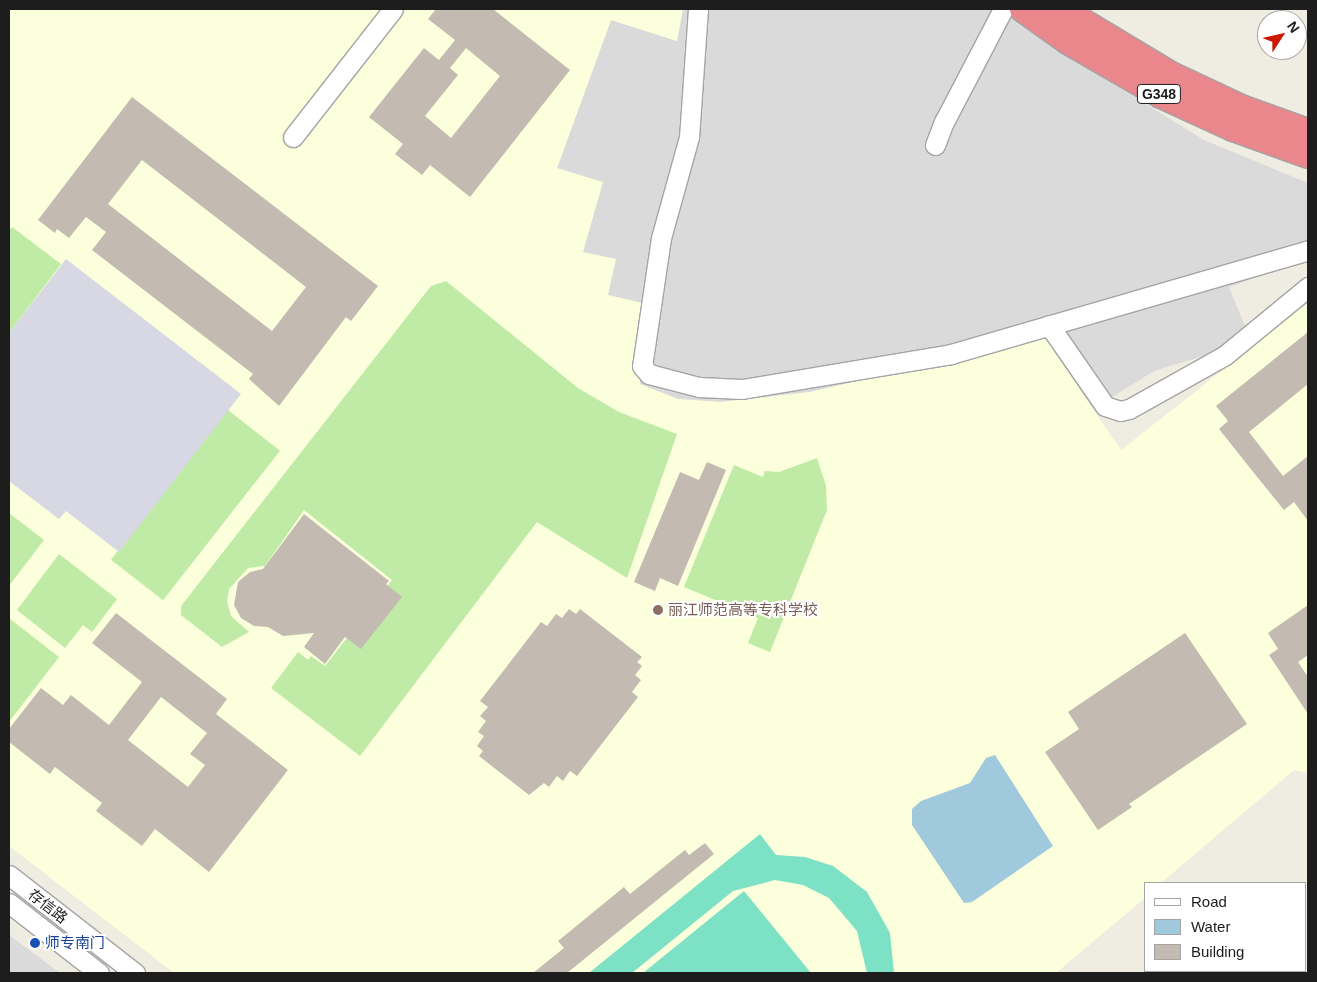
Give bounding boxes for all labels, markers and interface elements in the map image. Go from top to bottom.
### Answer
north arrow [1257,10,1307,60]
text: N [1284,18,1303,36]
road number: G348 [1136,82,1182,106]
place label: 丽江师范高等专科学校 [668,601,818,619]
marker: 丽江师范高等专科学校 [652,604,664,616]
legend [1144,882,1307,972]
street label: 存信路 [25,885,71,927]
text: Road [1191,893,1227,910]
text: Water [1191,918,1230,935]
place label: 师专南门 [45,934,105,952]
marker: 师专南门 [29,937,41,949]
text: Building [1191,943,1244,960]

